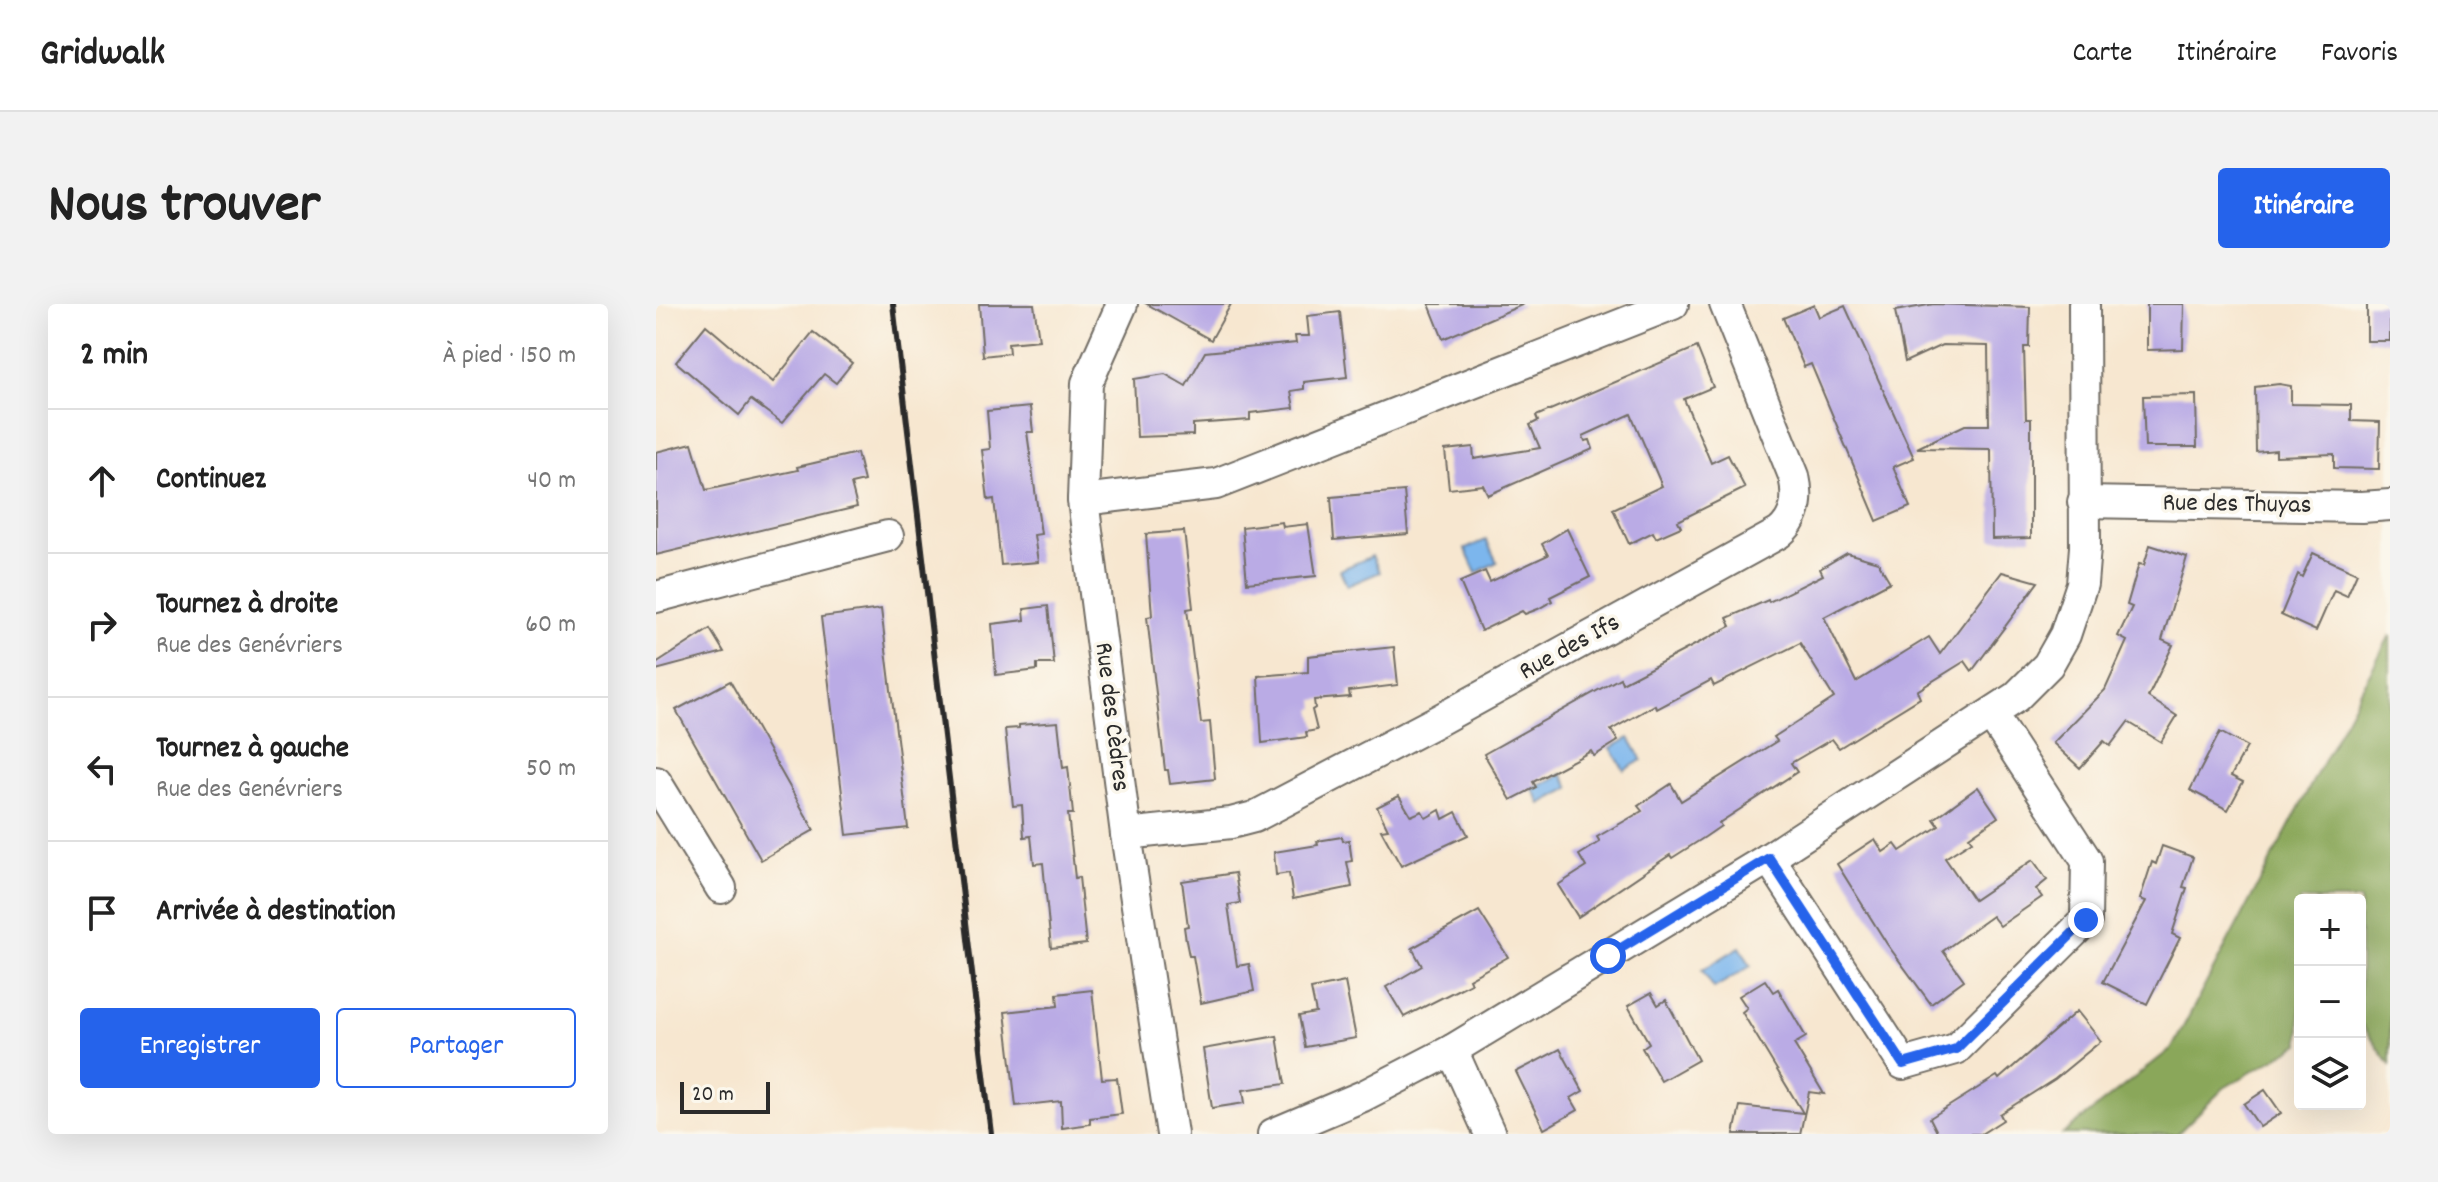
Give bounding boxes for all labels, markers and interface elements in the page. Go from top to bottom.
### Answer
text: Gridwalk [40,28,165,83]
text: Carte [2072,35,2132,75]
text: Itinéraire [2176,35,2277,75]
text: Favoris [2321,35,2398,75]
text: Nous trouver [48,168,320,248]
button: Itinéraire [2218,168,2390,248]
text: 2 min [80,332,148,381]
text: À pied · 150 m [443,338,576,375]
icon: ahead [80,459,124,503]
text: Continuez [156,460,266,503]
text: 40 m [527,463,576,500]
street label: Rue des Thuyas [2162,485,2312,525]
text: Tournez à droite [156,585,338,628]
icon: right [80,603,124,647]
street label: Rue des Ifs [1513,605,1627,691]
text: 60 m [525,607,576,644]
text: Rue des Genévriers [156,628,343,665]
street label: Rue des Cèdres [1083,640,1139,794]
text: Tournez à gauche [156,729,349,772]
icon: left [80,747,124,791]
text: 50 m [526,751,576,788]
text: Rue des Genévriers [156,772,343,809]
icon: arrive [80,891,124,935]
text: Arrivée à destination [156,892,396,935]
map controls [2294,894,2366,1110]
button: + [2294,894,2366,966]
route end [2068,902,2104,938]
route start [1590,938,1626,974]
button: − [2294,966,2366,1038]
button: Enregistrer [80,1008,320,1088]
button: Partager [336,1008,576,1088]
button: layers [2294,1038,2366,1110]
scale bar [680,1078,770,1114]
text: 20 m [692,1080,734,1111]

